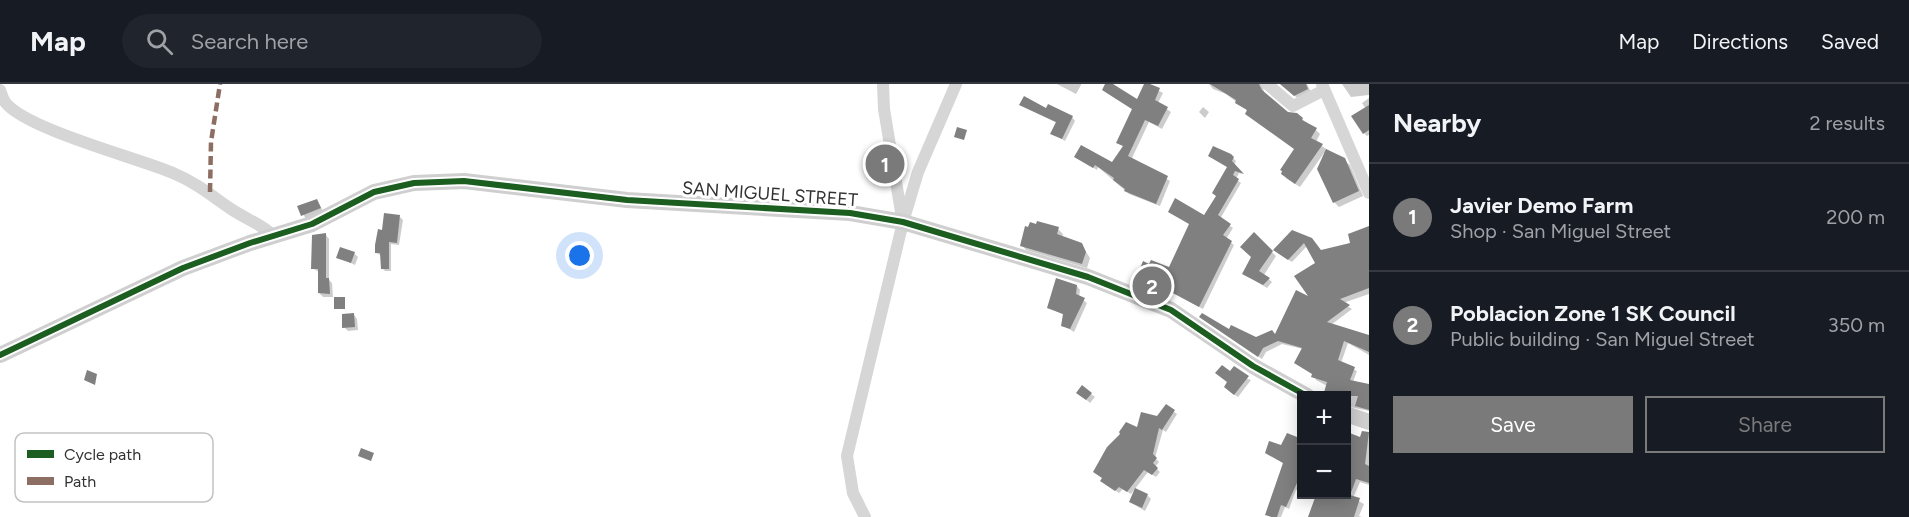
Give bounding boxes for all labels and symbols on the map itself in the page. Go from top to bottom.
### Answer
pin: 1 [866,142,904,187]
street label: SAN MIGUEL STREET [681,177,859,211]
your location [565,241,594,270]
pin: 2 [1132,264,1172,308]
legend [15,433,213,502]
text: Cycle path [64,445,141,464]
text: Path [64,472,96,491]

